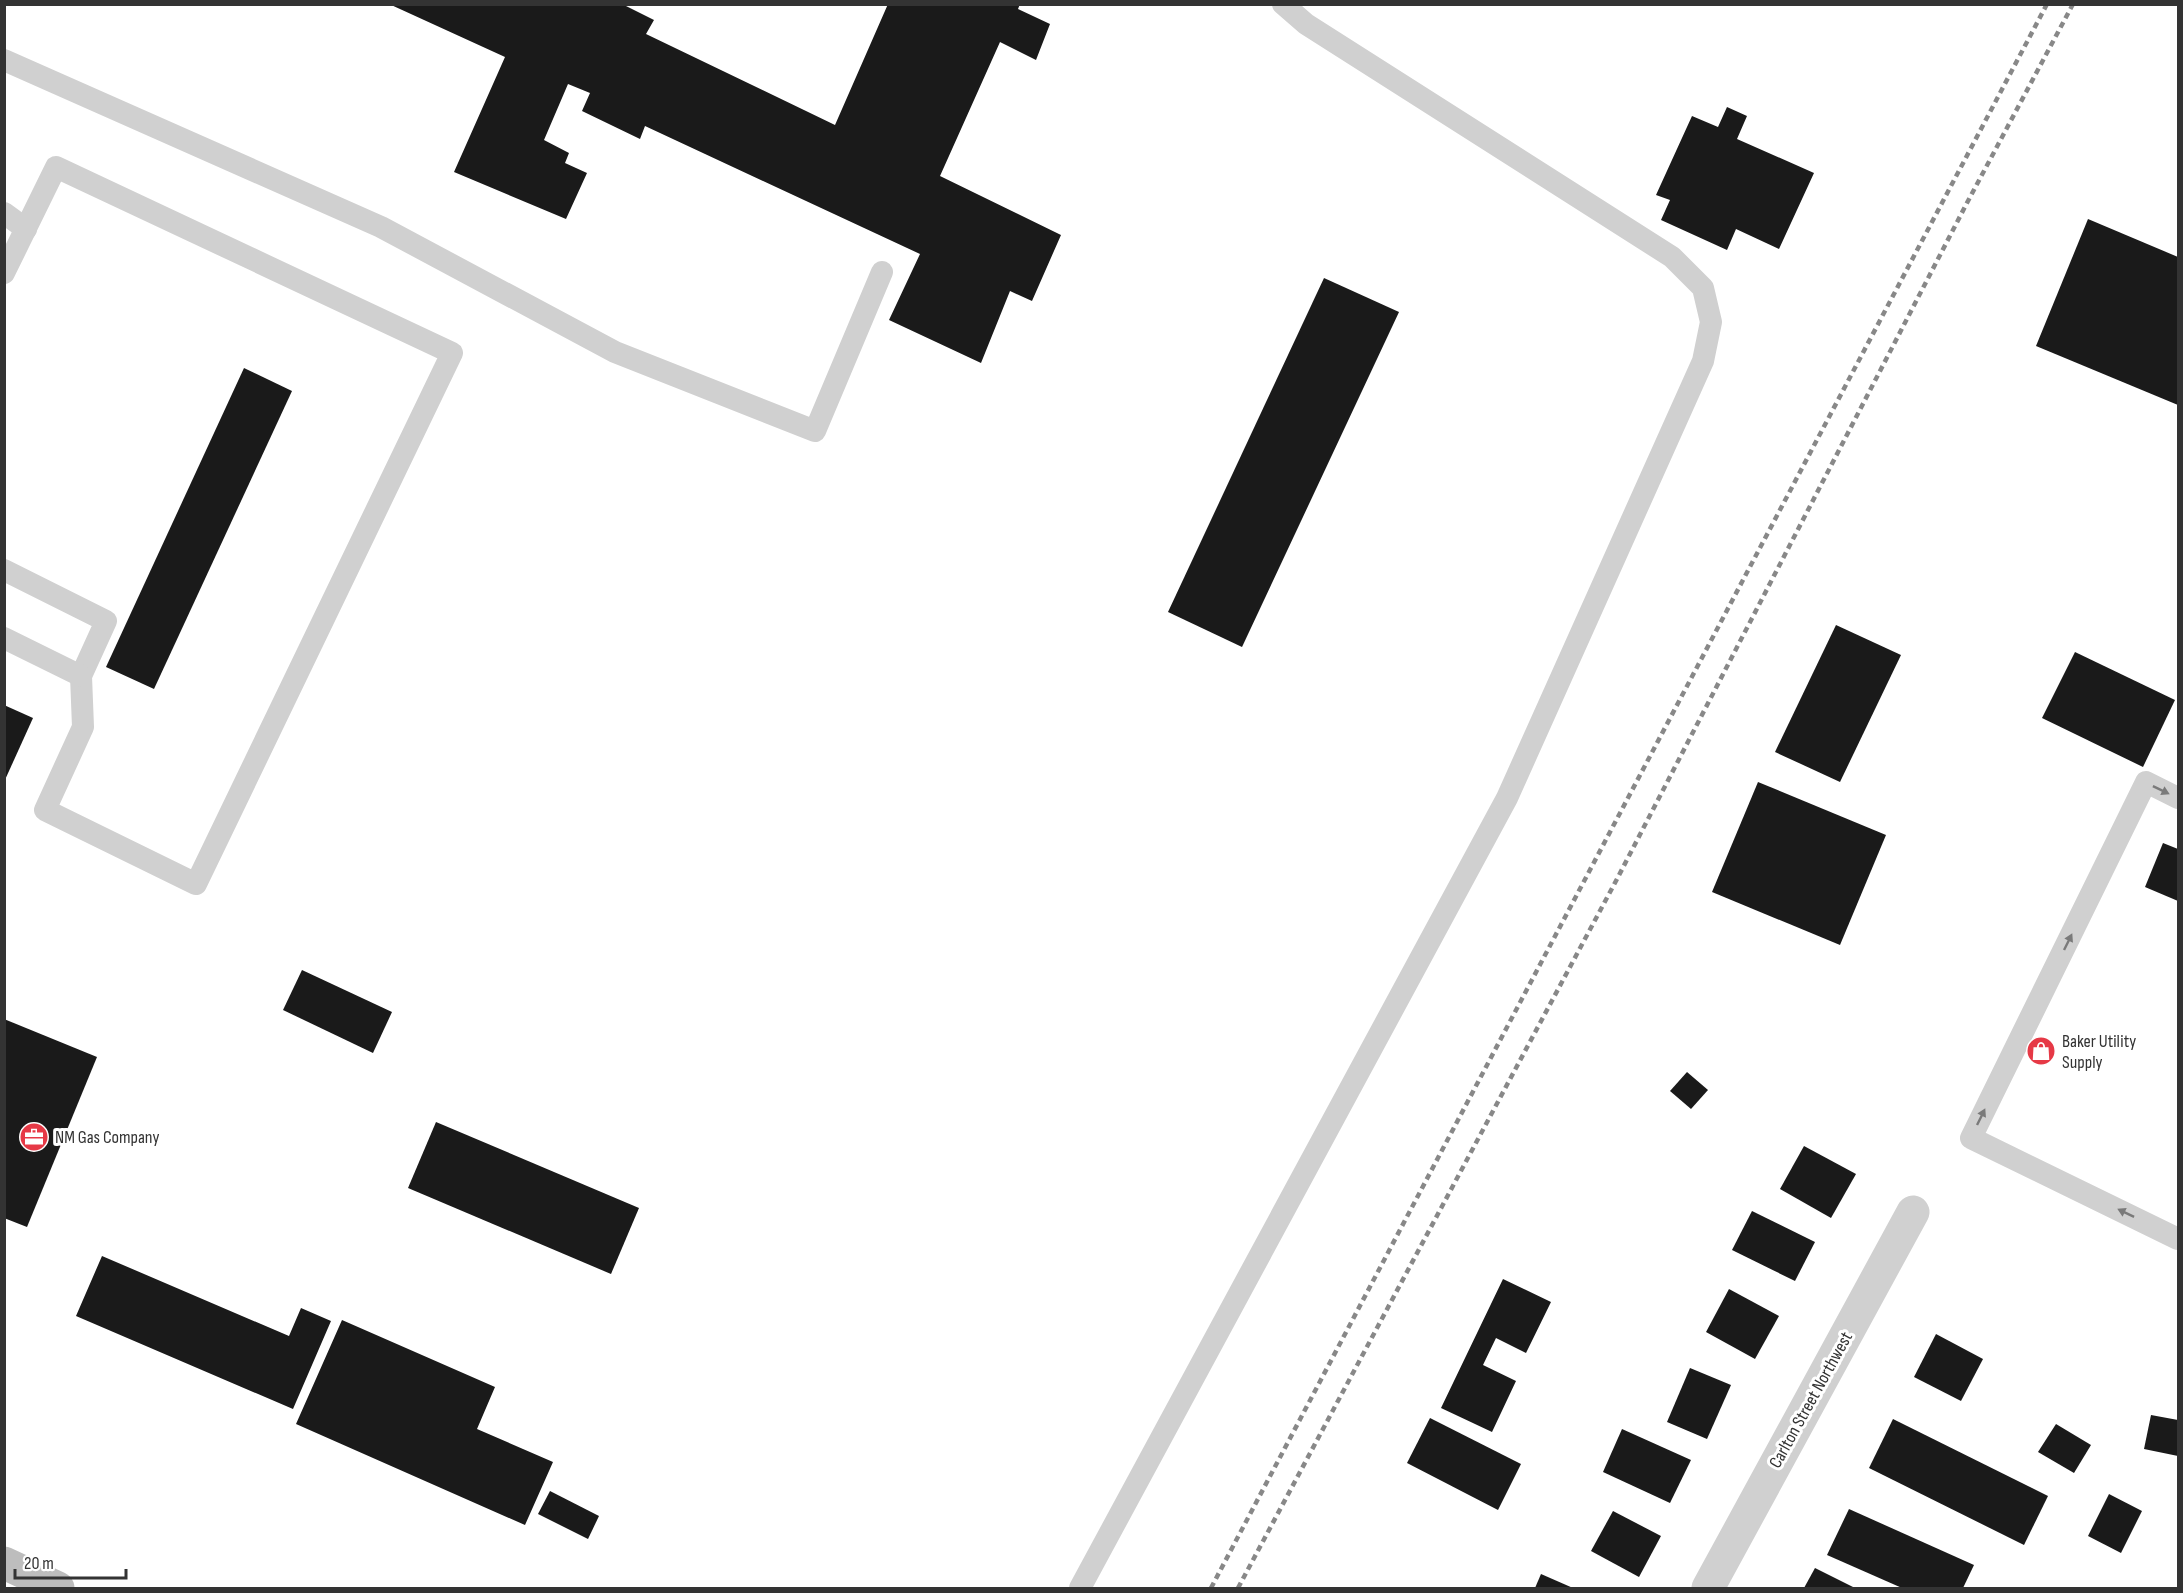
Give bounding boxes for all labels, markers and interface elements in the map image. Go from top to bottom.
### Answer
one-way arrow [2153,785,2170,794]
one-way arrow [2063,934,2072,951]
place label: Baker Utility Supply [2062,1031,2136,1073]
shop icon: Baker Utility Supply [2025,1035,2057,1067]
one-way arrow [1977,1109,1986,1126]
office icon: NM Gas Company [18,1121,50,1153]
place label: NM Gas Company [55,1127,159,1148]
one-way arrow [2117,1209,2135,1219]
street label: Carlton Street Northwest [1765,1328,1857,1472]
scale bar [15,1542,126,1580]
text: 20 m [24,1553,54,1574]

